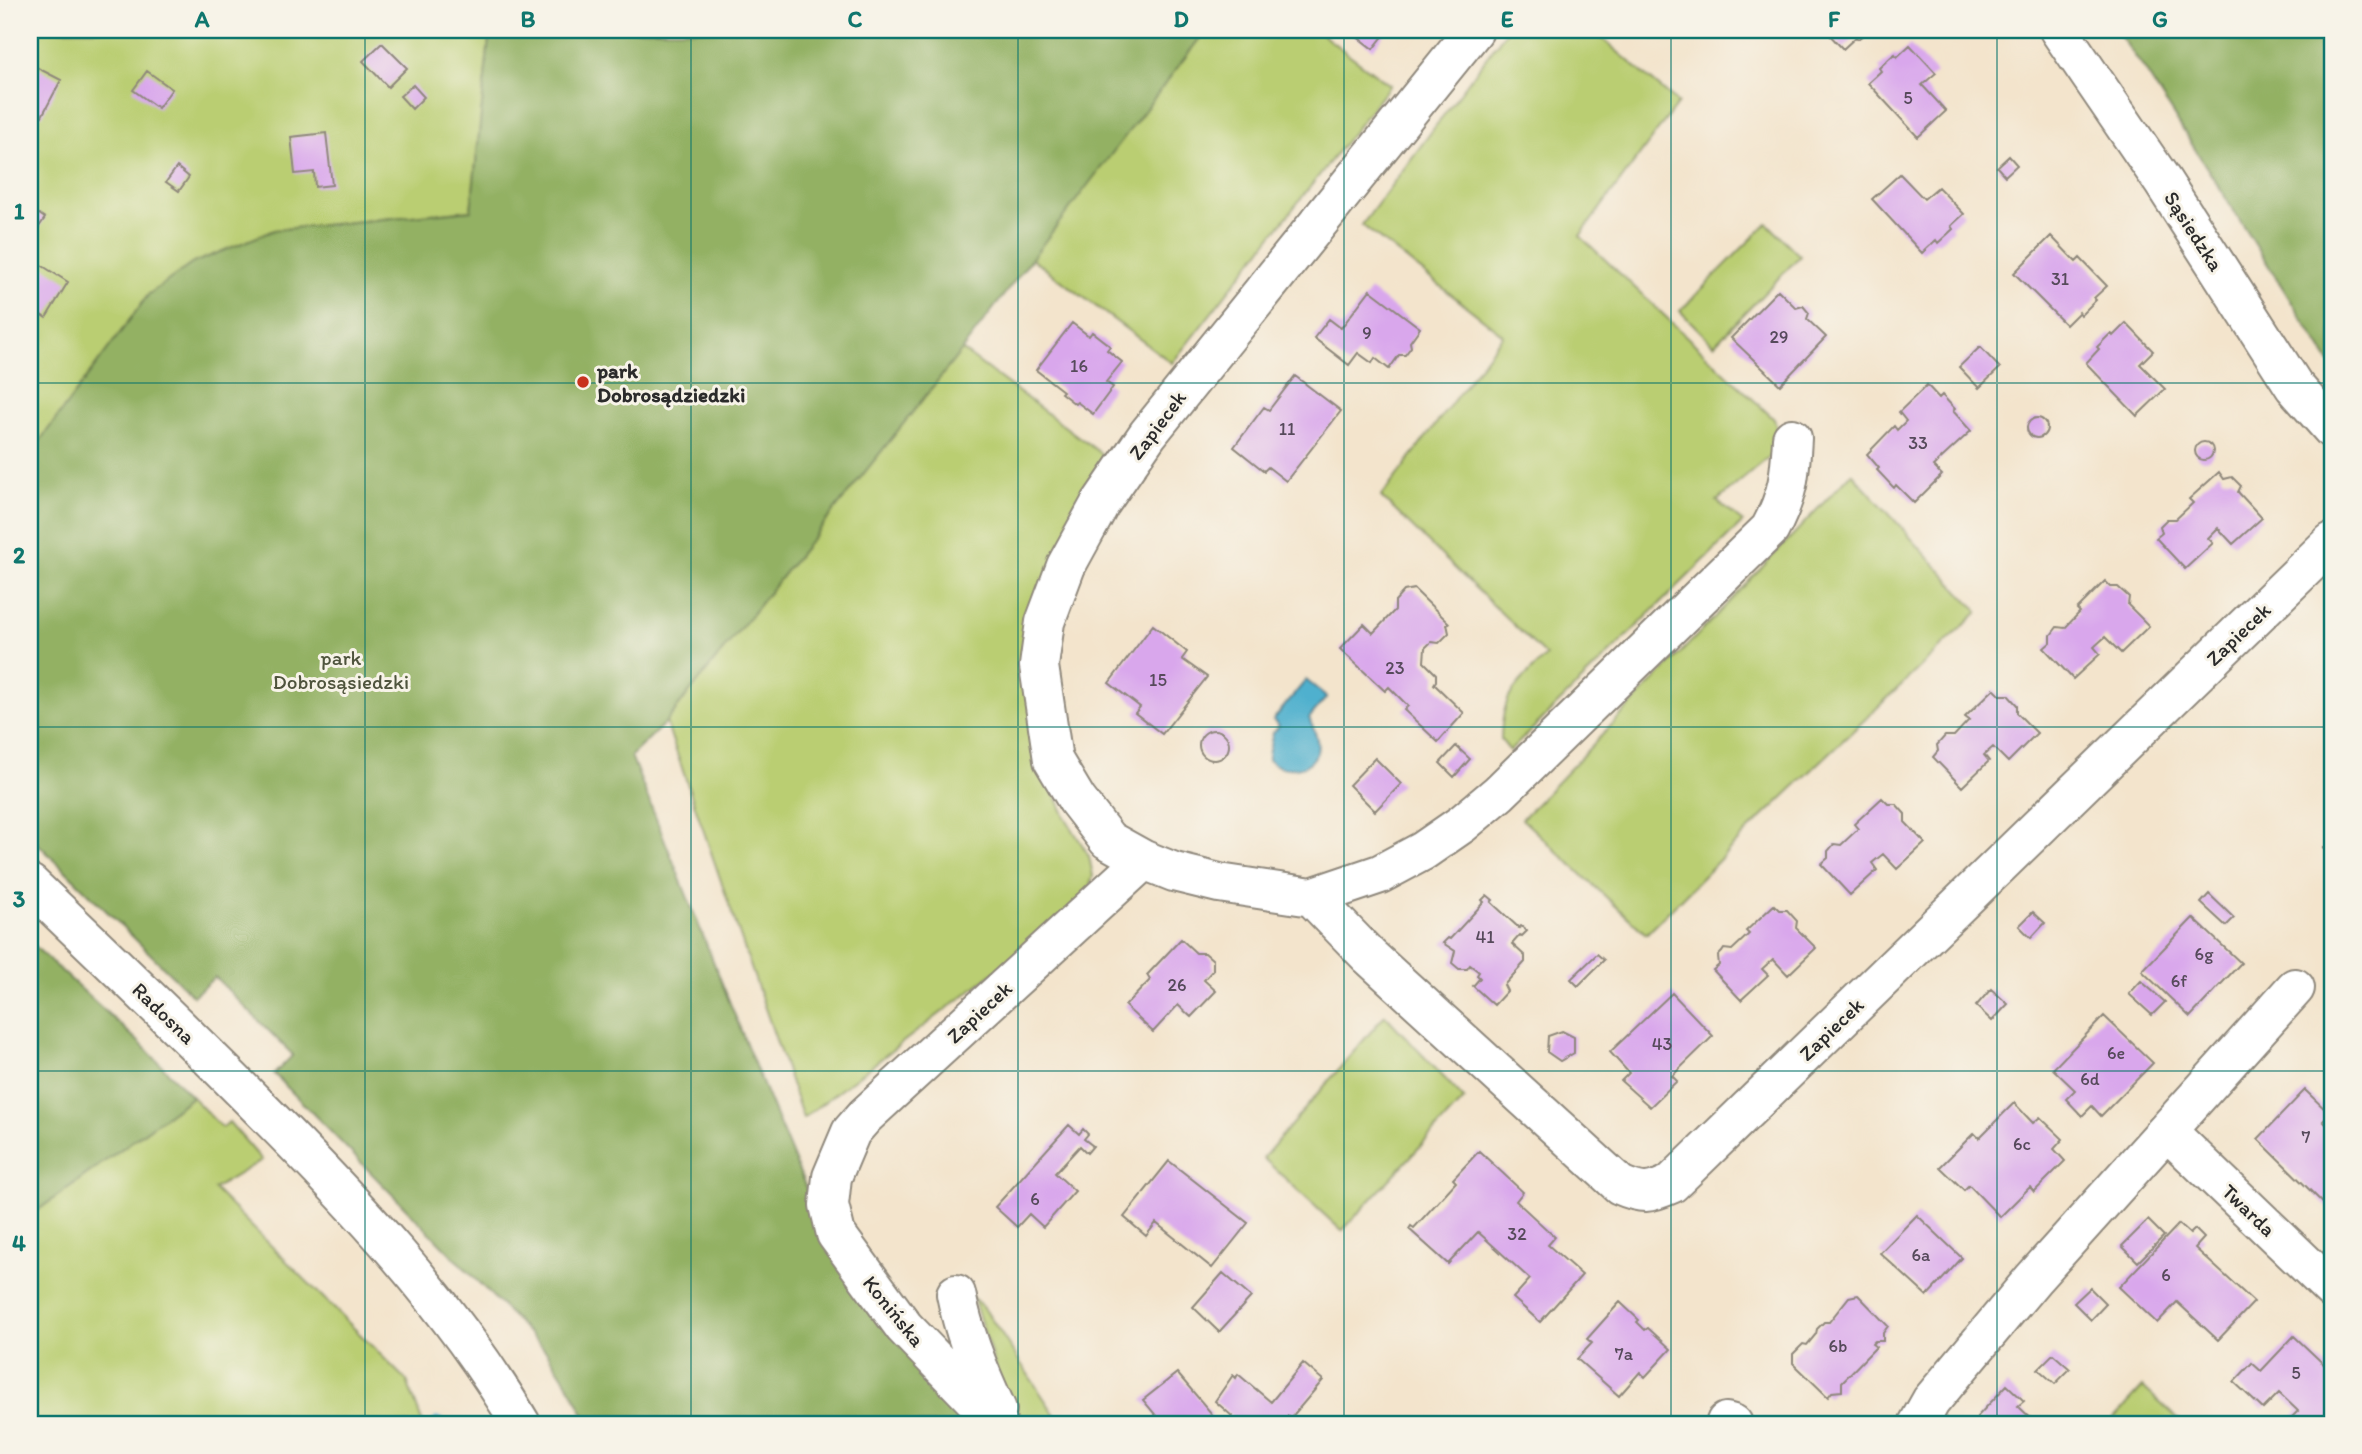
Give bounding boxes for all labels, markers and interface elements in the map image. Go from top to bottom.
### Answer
text: A [194,5,210,33]
text: B [521,5,536,33]
text: C [848,5,863,33]
text: D [1173,5,1189,33]
text: E [1501,5,1514,33]
text: F [1828,5,1841,33]
text: G [2152,5,2168,33]
house number: 5 [1903,87,1913,109]
street label: Sąsiedzka [2159,186,2229,276]
text: 1 [14,197,25,225]
house number: 31 [2051,268,2069,290]
house number: 9 [1362,322,1372,344]
house number: 29 [1770,326,1788,348]
house number: 16 [1070,355,1088,377]
place label: park Dobrosądziedzki [596,358,745,408]
marker: park Dobrosądziedzki [575,374,591,390]
street label: Zapiecek [1123,385,1191,464]
house number: 11 [1279,418,1295,440]
house number: 33 [1908,432,1928,454]
text: 2 [13,541,26,569]
street label: Zapiecek [2201,597,2276,671]
park label: park Dobrosąsiedzki [273,645,409,694]
house number: 23 [1385,657,1405,679]
house number: 15 [1149,669,1167,691]
text: 3 [13,885,26,913]
house number: 41 [1475,926,1495,948]
house number: 6g [2195,943,2214,965]
house number: 6f [2171,970,2187,992]
house number: 26 [1168,974,1187,996]
street label: Zapiecek [941,976,1017,1048]
street label: Radosna [127,977,201,1049]
street label: Zapiecek [1794,992,1869,1066]
house number: 43 [1652,1033,1672,1055]
house number: 6e [2107,1042,2125,1064]
house number: 6d [2080,1068,2100,1090]
house number: 7 [2302,1126,2311,1148]
house number: 6c [2013,1133,2031,1155]
street label: Twarda [2217,1179,2281,1241]
house number: 6 [1030,1188,1040,1210]
house number: 32 [1507,1223,1527,1245]
text: 4 [12,1229,26,1257]
house number: 6a [1912,1244,1931,1266]
house number: 6 [2161,1264,2171,1286]
street label: Konińska [858,1270,930,1352]
house number: 6b [1829,1335,1847,1357]
house number: 7a [1615,1343,1634,1365]
house number: 5 [2291,1362,2301,1384]

